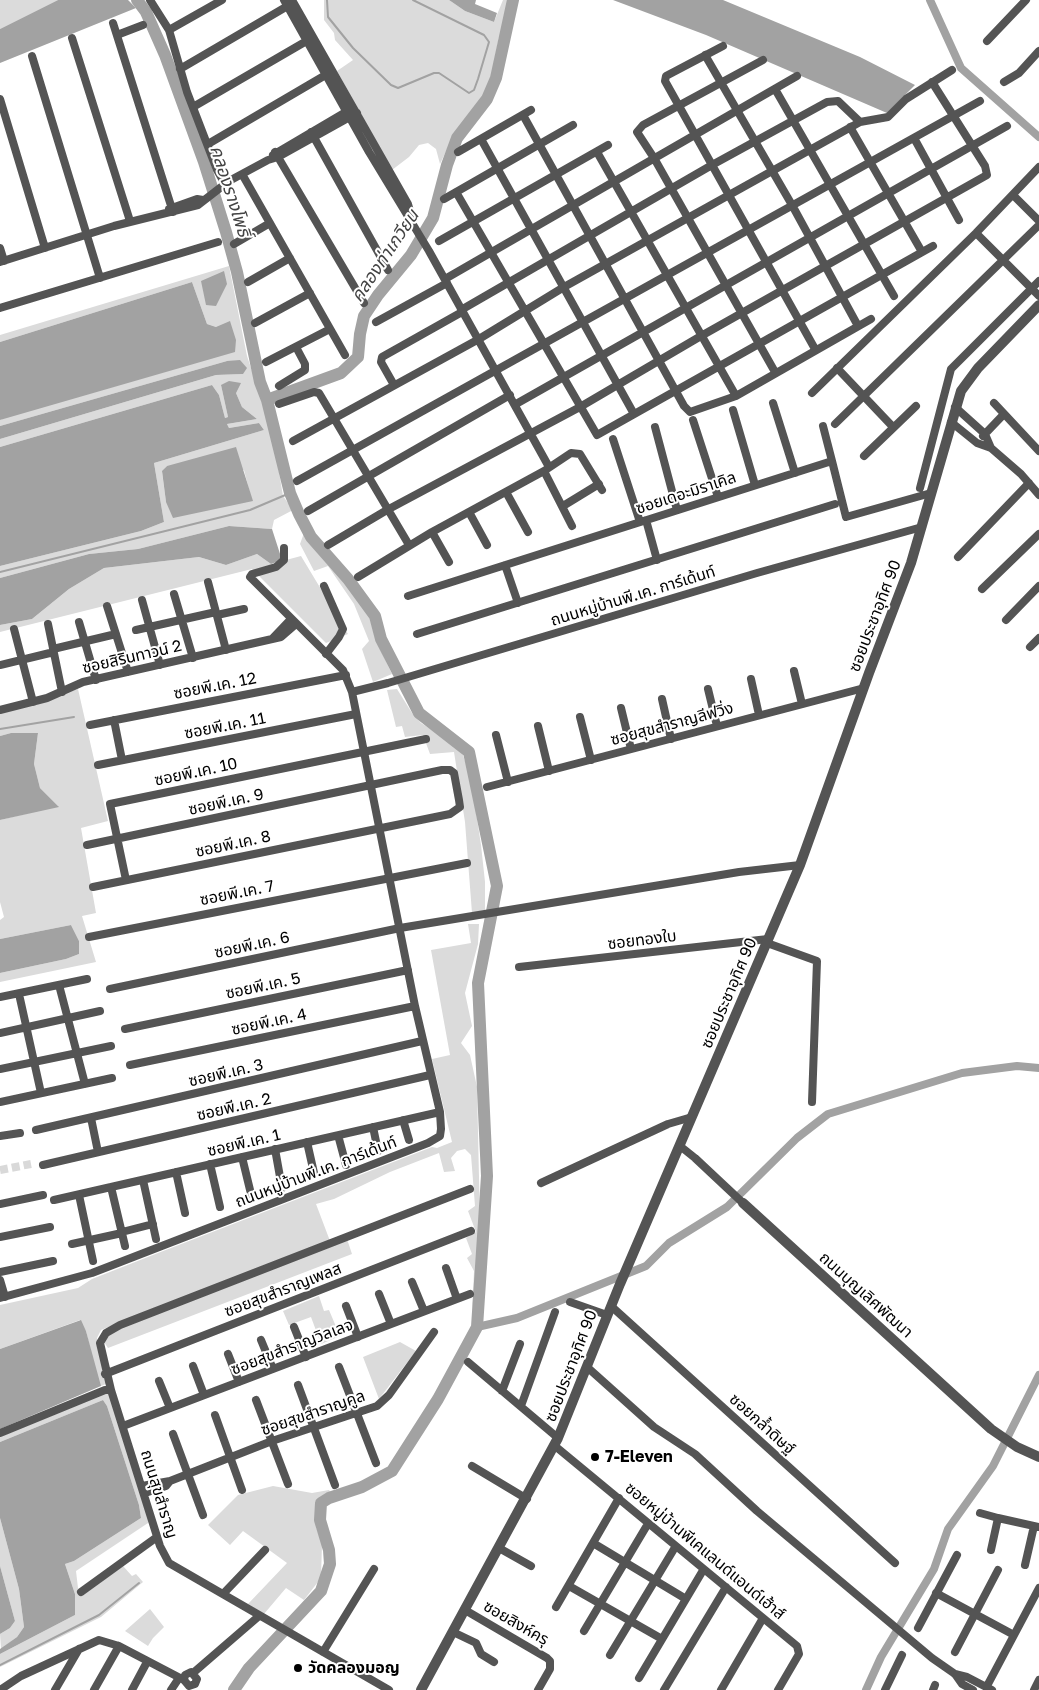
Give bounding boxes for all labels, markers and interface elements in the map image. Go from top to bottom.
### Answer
water label: คลองรางโพธิ์ [205,143,255,239]
water label: คลองท่าเกวียน [346,206,424,306]
street label: ซอยเดอะมิราเคิล [633,468,739,518]
street label: ซอยประชาอุทิศ 90 [845,557,905,675]
street label: ถนนหมู่บ้านพี.เค. การ์เด้นท์ [548,562,718,630]
street label: ซอยสิรินทาวน์ 2 [80,636,184,678]
street label: ซอยพี.เค. 12 [172,669,258,703]
street label: ซอยสุขสำราญลีฟวิ่ง [608,698,736,750]
street label: ซอยพี.เค. 11 [183,709,267,743]
street label: ซอยพี.เค. 10 [153,754,239,790]
street label: ซอยพี.เค. 9 [187,785,265,819]
street label: ซอยพี.เค. 8 [194,827,272,861]
street label: ซอยพี.เค. 7 [198,876,276,910]
street label: ซอยทองใบ [606,926,678,954]
street label: ซอยพี.เค. 6 [213,928,291,962]
street label: ซอยประชาอุทิศ 90 [697,935,761,1051]
street label: ซอยพี.เค. 5 [224,969,302,1003]
street label: ซอยพี.เค. 4 [230,1005,308,1039]
street label: ซอยพี.เค. 3 [187,1055,265,1091]
street label: ซอยพี.เค. 2 [195,1089,273,1125]
street label: ซอยพี.เค. 1 [206,1125,282,1161]
street label: ถนนหมู่บ้านพี.เค. การ์เด้นท์ [233,1132,399,1212]
street label: ถนนบุญเลิศพัฒนา [815,1248,917,1342]
street label: ซอยสุขสำราญเพลส [222,1259,344,1321]
street label: ซอยประชาอุทิศ 90 [541,1307,601,1425]
street label: ซอยสุขสำราญวิลเลจ [228,1315,356,1379]
street label: ซอยสุขสำราญคูล [258,1386,368,1440]
street label: ซอยกล้ำดิษฐ์ [725,1390,799,1458]
street label: ถนนสุขสำราญ [136,1447,182,1541]
place label: 7-Eleven [605,1447,673,1467]
marker: 7-Eleven [589,1451,601,1463]
street label: ซอยหมู่บ้านพีเคแลนด์แอนด์เฮ้าส์ [621,1478,789,1624]
street label: ซอยสิงห์ครุ [480,1597,552,1649]
place label: วัดคลองมอญ [308,1658,400,1678]
marker: วัดคลองมอญ [292,1662,304,1674]

